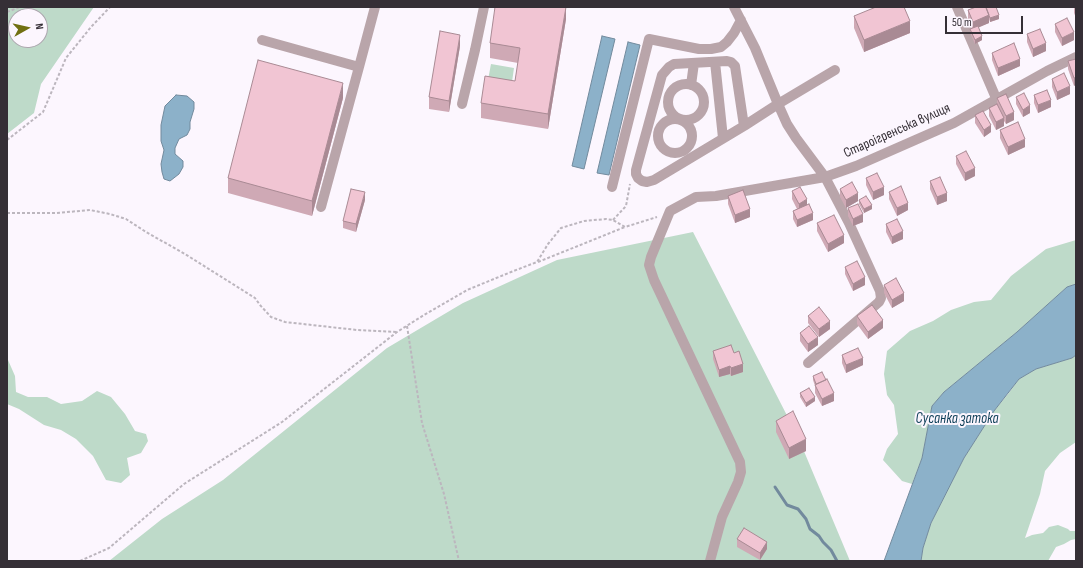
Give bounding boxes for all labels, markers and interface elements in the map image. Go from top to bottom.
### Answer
north arrow [8,8,48,48]
scale bar [947,8,1025,34]
text: 50 m [952,15,972,30]
text: N [33,23,46,30]
street label: Староігренська вулиця [841,100,953,162]
water label: Сусанка затока [915,410,999,428]

